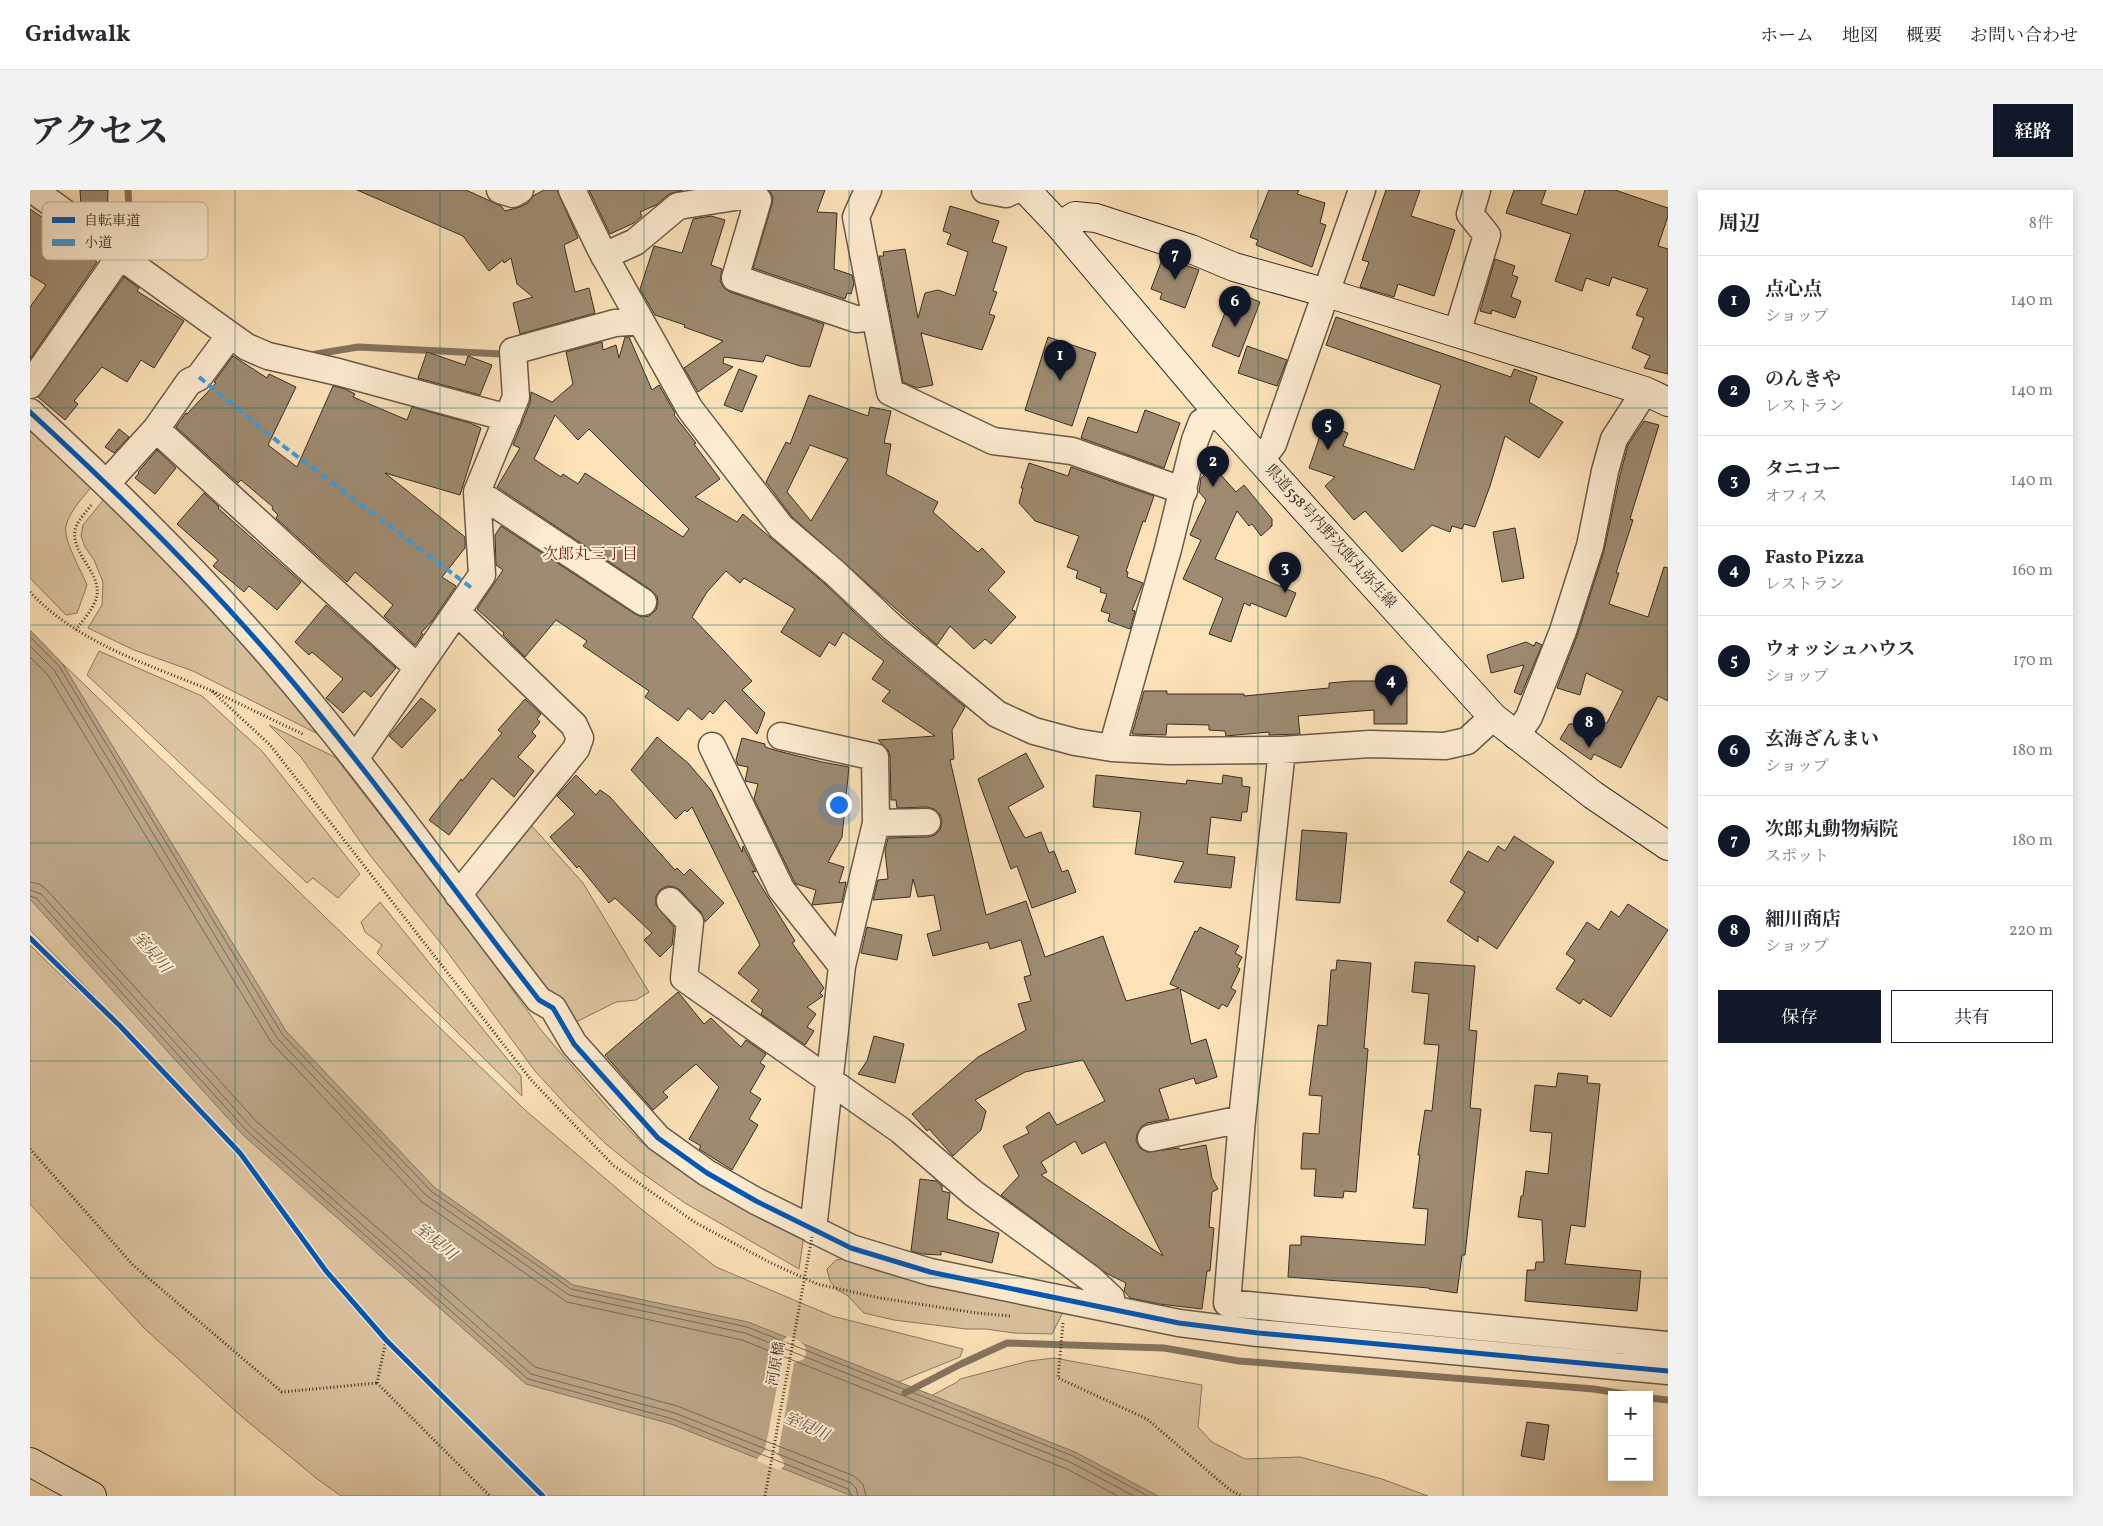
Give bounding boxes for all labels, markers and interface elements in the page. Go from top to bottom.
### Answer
text: Gridwalk [25,18,131,52]
text: ホーム [1760,24,1814,49]
text: 地図 [1842,24,1878,49]
text: 概要 [1906,24,1942,49]
text: お問い合わせ [1970,24,2078,49]
button: 経路 [1993,104,2073,157]
text: アクセス [30,110,169,158]
legend [42,202,208,260]
text: 周辺 [1718,210,1760,239]
text: 自転車道 [84,212,140,231]
text: 8件 [2029,213,2053,235]
text: 小道 [84,234,112,253]
pin: 7 [1159,239,1191,280]
text: 点心点 [1765,277,1822,303]
pin: 6 [1219,286,1251,327]
text: 1 [1731,290,1737,312]
text: 140 m [2011,290,2053,312]
text: ショップ [1765,306,1829,328]
pin: 1 [1044,340,1076,381]
text: のんきや [1765,367,1841,393]
text: 2 [1730,380,1738,402]
text: 140 m [2011,380,2053,402]
text: レストラン [1765,396,1845,418]
pin: 5 [1312,409,1344,450]
pin: 2 [1197,446,1229,487]
text: タニコー [1765,457,1841,483]
street label: 県道558号内野次郎丸弥生線 [1260,460,1400,614]
text: 3 [1730,470,1738,492]
text: 140 m [2011,470,2053,492]
text: オフィス [1765,486,1827,508]
district label: 次郎丸三丁目 [542,544,638,566]
text: Fasto Pizza [1765,545,1864,571]
pin: 3 [1269,552,1301,593]
text: 4 [1729,560,1739,582]
text: 160 m [2012,560,2053,582]
text: レストラン [1765,574,1845,596]
text: ウォッシュハウス [1765,637,1915,663]
text: 5 [1730,650,1738,672]
text: 170 m [2013,650,2053,672]
pin: 4 [1375,665,1407,706]
text: ショップ [1765,666,1829,688]
pin: 8 [1573,707,1605,748]
text: 玄海ざんまい [1765,727,1879,753]
text: 6 [1730,740,1738,762]
text: 180 m [2012,740,2053,762]
text: ショップ [1765,756,1829,778]
your location [826,792,852,818]
text: 次郎丸動物病院 [1765,817,1898,843]
text: 7 [1730,830,1738,852]
text: 180 m [2012,830,2053,852]
text: スポット [1765,846,1829,868]
text: 細川商店 [1765,907,1841,933]
text: 8 [1730,920,1738,942]
text: 220 m [2009,920,2053,942]
water label: 室見川 [127,928,176,980]
text: ショップ [1765,936,1829,958]
button: 保存 [1718,990,1881,1043]
button: 共有 [1891,990,2053,1043]
water label: 室見川 [409,1218,462,1267]
street label: 河原橋 [763,1340,791,1388]
map controls [1608,1391,1653,1481]
button: + [1608,1391,1653,1436]
water label: 室見川 [780,1407,834,1448]
button: − [1608,1436,1653,1481]

